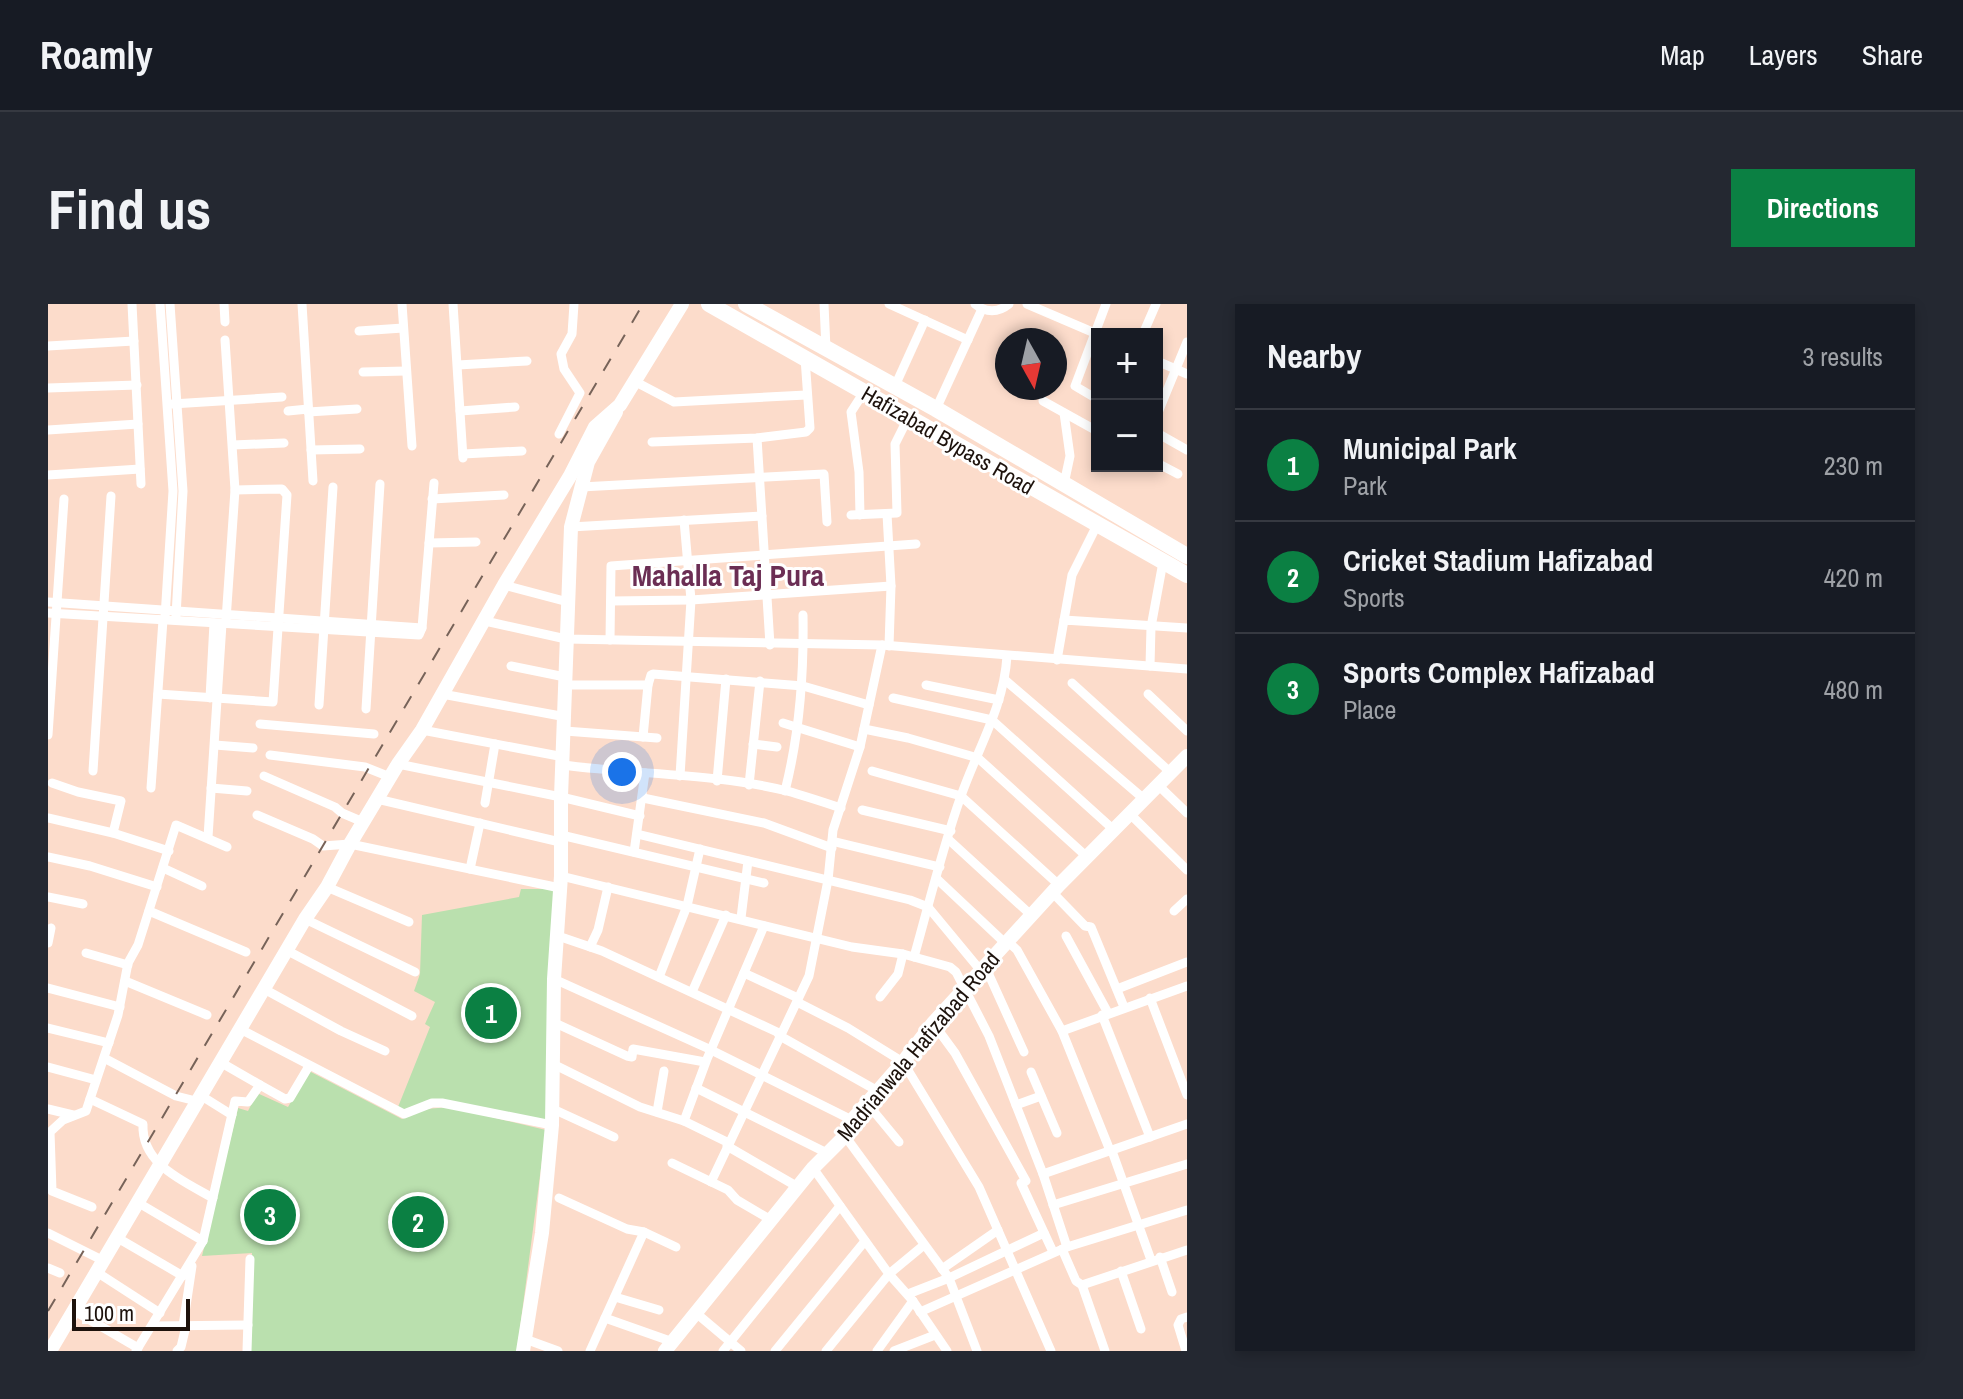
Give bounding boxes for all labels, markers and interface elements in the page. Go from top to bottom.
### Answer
text: Roamly [40,30,153,81]
text: Map [1660,36,1705,74]
text: Layers [1749,36,1818,74]
text: Share [1862,36,1923,74]
button: Directions [1731,169,1915,247]
text: Find us [48,171,211,246]
north arrow [995,328,1067,400]
map controls [1091,328,1163,472]
button: + [1091,328,1163,400]
text: Nearby [1267,333,1362,379]
text: 3 results [1802,339,1883,374]
street label: Hafizabad Bypass Road [856,378,1040,502]
button: − [1091,400,1163,472]
text: Municipal Park [1343,428,1517,468]
text: 1 [1287,448,1299,483]
text: 230 m [1824,448,1883,483]
text: Park [1343,468,1387,503]
text: Cricket Stadium Hafizabad [1343,540,1653,580]
district label: Mahalla Taj Pura [632,555,824,595]
text: 2 [1287,560,1299,595]
text: 420 m [1824,560,1883,595]
text: Sports [1343,580,1405,615]
text: Sports Complex Hafizabad [1343,652,1655,692]
text: 3 [1287,672,1299,707]
text: 480 m [1824,672,1883,707]
text: Place [1343,692,1396,727]
your location [602,752,642,792]
street label: Madrianwala Hafizabad Road [830,945,1006,1147]
pin: 1 [465,983,517,1043]
pin: 3 [244,1185,296,1245]
pin: 2 [392,1192,444,1252]
scale bar [72,1295,190,1331]
text: 100 m [84,1298,134,1328]

